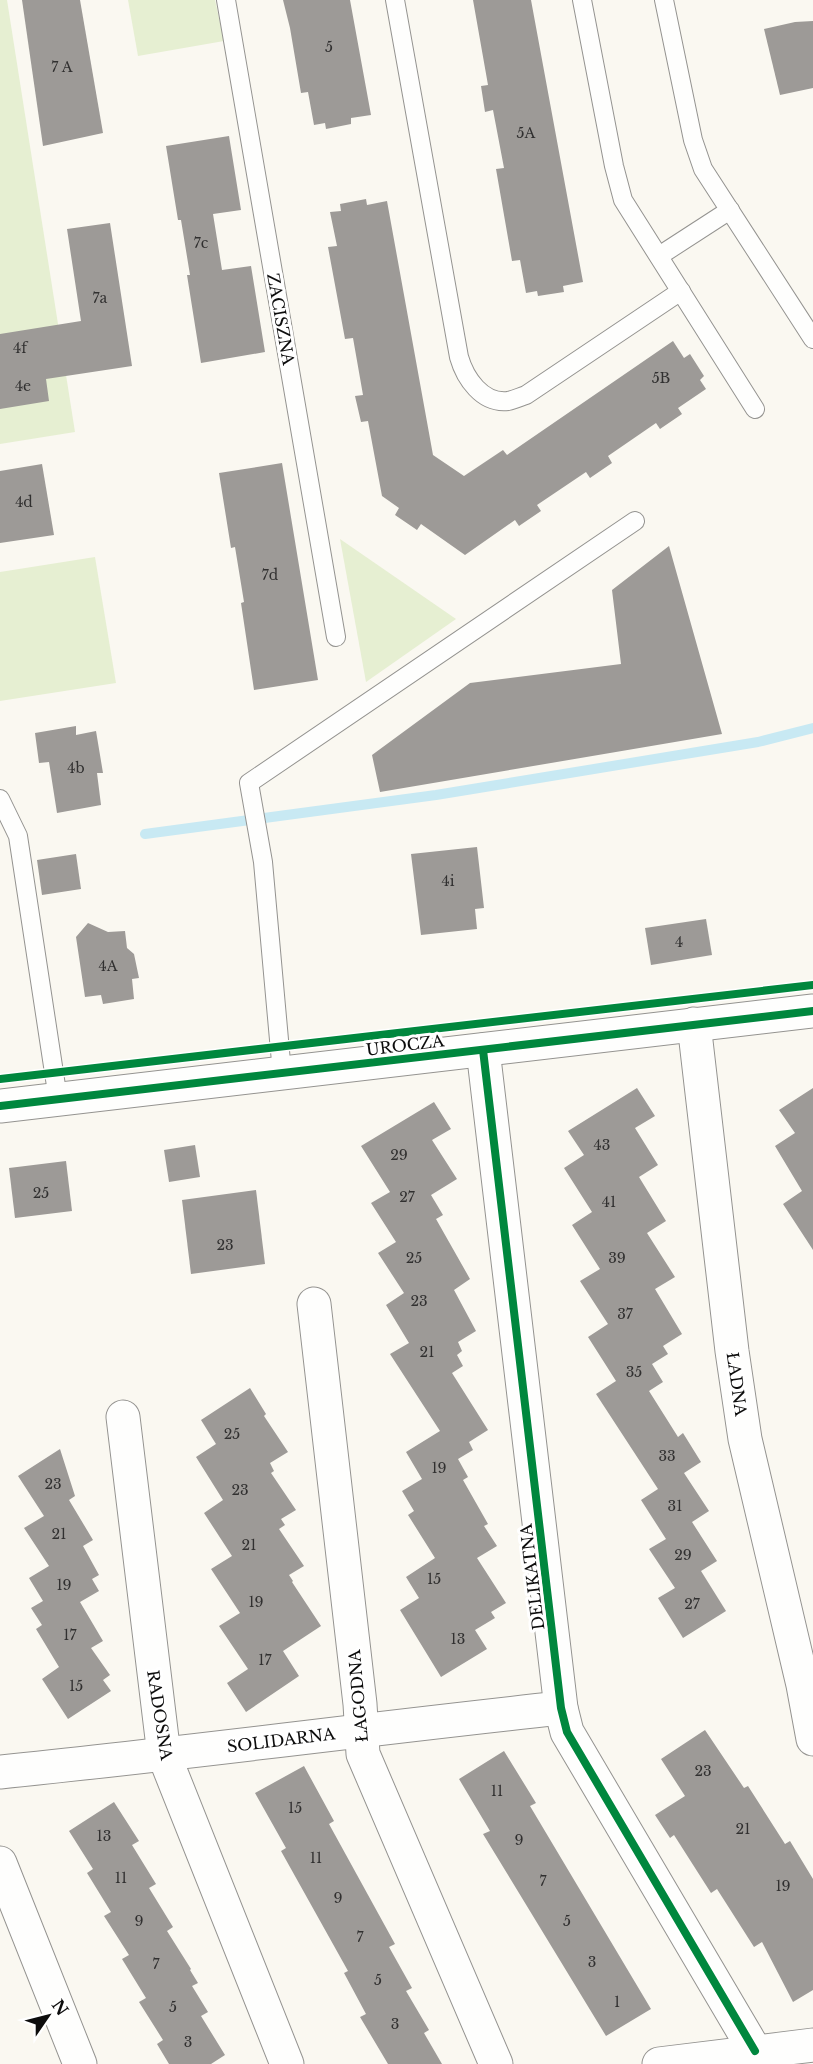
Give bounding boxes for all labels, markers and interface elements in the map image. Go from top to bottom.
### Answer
house number: 5 [325,38,333,56]
house number: 7 A [51,58,73,76]
house number: 5A [517,124,536,142]
house number: 7c [194,234,209,252]
street label: ZACISZNA [263,271,299,367]
house number: 7a [93,289,108,307]
house number: 4f [13,339,29,357]
house number: 5B [652,369,671,387]
house number: 4e [15,377,31,395]
house number: 4d [15,493,33,511]
house number: 7d [262,566,279,584]
house number: 4b [67,759,85,777]
house number: 4i [442,872,455,890]
house number: 4 [675,933,683,951]
house number: 4A [99,957,118,975]
street label: UROCZA [365,1030,446,1060]
house number: 43 [594,1136,610,1154]
house number: 29 [390,1146,408,1164]
house number: 25 [33,1184,49,1202]
house number: 27 [399,1188,416,1206]
house number: 41 [602,1193,616,1211]
house number: 23 [216,1236,234,1254]
house number: 25 [406,1249,422,1267]
house number: 39 [608,1249,626,1267]
house number: 23 [410,1292,428,1310]
house number: 37 [617,1305,634,1323]
house number: 21 [420,1343,434,1361]
street label: ŁADNA [723,1351,751,1418]
house number: 35 [626,1363,642,1381]
house number: 25 [224,1425,240,1443]
house number: 33 [658,1447,676,1465]
house number: 19 [431,1459,447,1477]
house number: 23 [44,1475,62,1493]
house number: 23 [231,1481,249,1499]
house number: 31 [668,1497,682,1515]
street label: DELIKATNA [515,1522,548,1631]
house number: 21 [52,1525,66,1543]
house number: 21 [242,1536,256,1554]
house number: 29 [674,1546,692,1564]
house number: 15 [427,1570,441,1588]
house number: 19 [56,1576,72,1594]
house number: 19 [248,1593,264,1611]
house number: 27 [684,1595,701,1613]
house number: 17 [63,1626,78,1644]
house number: 13 [451,1630,465,1648]
street label: ŁAGODNA [344,1648,372,1743]
house number: 17 [258,1651,273,1669]
street label: RADOSNA [143,1668,177,1762]
house number: 15 [69,1677,83,1695]
street label: SOLIDARNA [226,1723,337,1757]
house number: 23 [694,1762,712,1780]
house number: 11 [491,1782,503,1800]
house number: 15 [288,1799,302,1817]
house number: 21 [736,1820,750,1838]
house number: 13 [97,1827,111,1845]
house number: 9 [514,1831,524,1849]
house number: 11 [310,1849,322,1867]
house number: 11 [115,1869,127,1887]
house number: 7 [539,1872,547,1890]
house number: 19 [775,1877,791,1895]
house number: 9 [333,1889,343,1907]
house number: 9 [134,1912,144,1930]
house number: 5 [563,1912,571,1930]
house number: 7 [356,1928,364,1946]
house number: 3 [588,1953,596,1971]
house number: 7 [152,1955,160,1973]
house number: 5 [374,1971,382,1989]
north arrow [18,1986,78,2046]
house number: 1 [614,1993,620,2011]
text: N [48,1995,73,2019]
house number: 5 [169,1998,177,2016]
house number: 3 [391,2015,399,2033]
house number: 3 [184,2033,192,2051]

